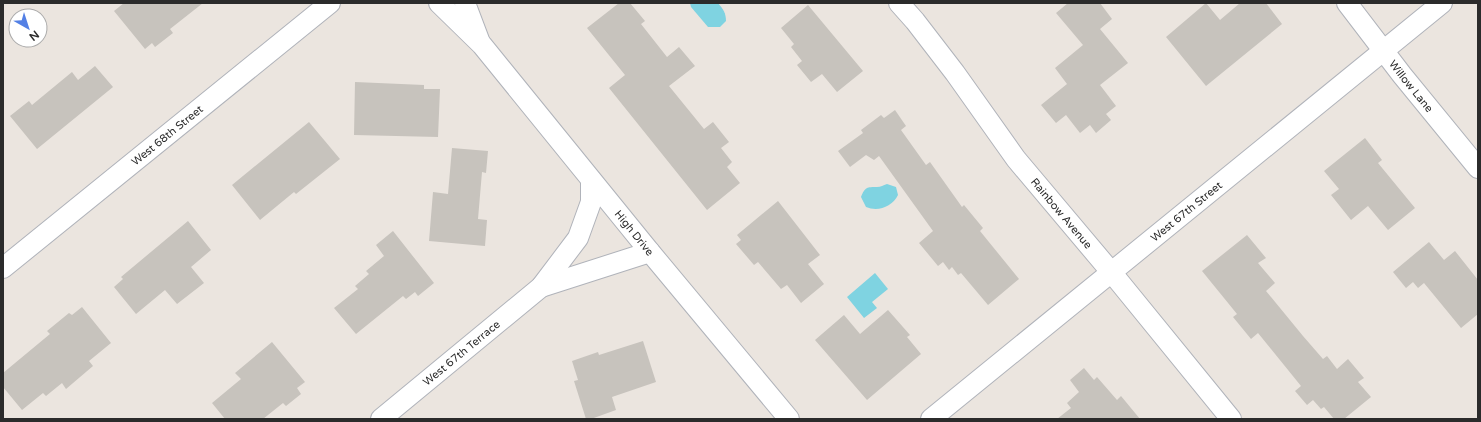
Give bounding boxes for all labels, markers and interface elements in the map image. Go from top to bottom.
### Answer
north arrow [8,8,48,48]
text: N [26,28,42,43]
street label: Willow Lane [1386,57,1436,115]
street label: West 68th Street [129,102,205,168]
street label: Rainbow Avenue [1028,175,1095,251]
street label: West 67th Street [1148,178,1224,244]
street label: High Drive [612,208,657,258]
street label: West 67th Terrace [420,317,502,388]

